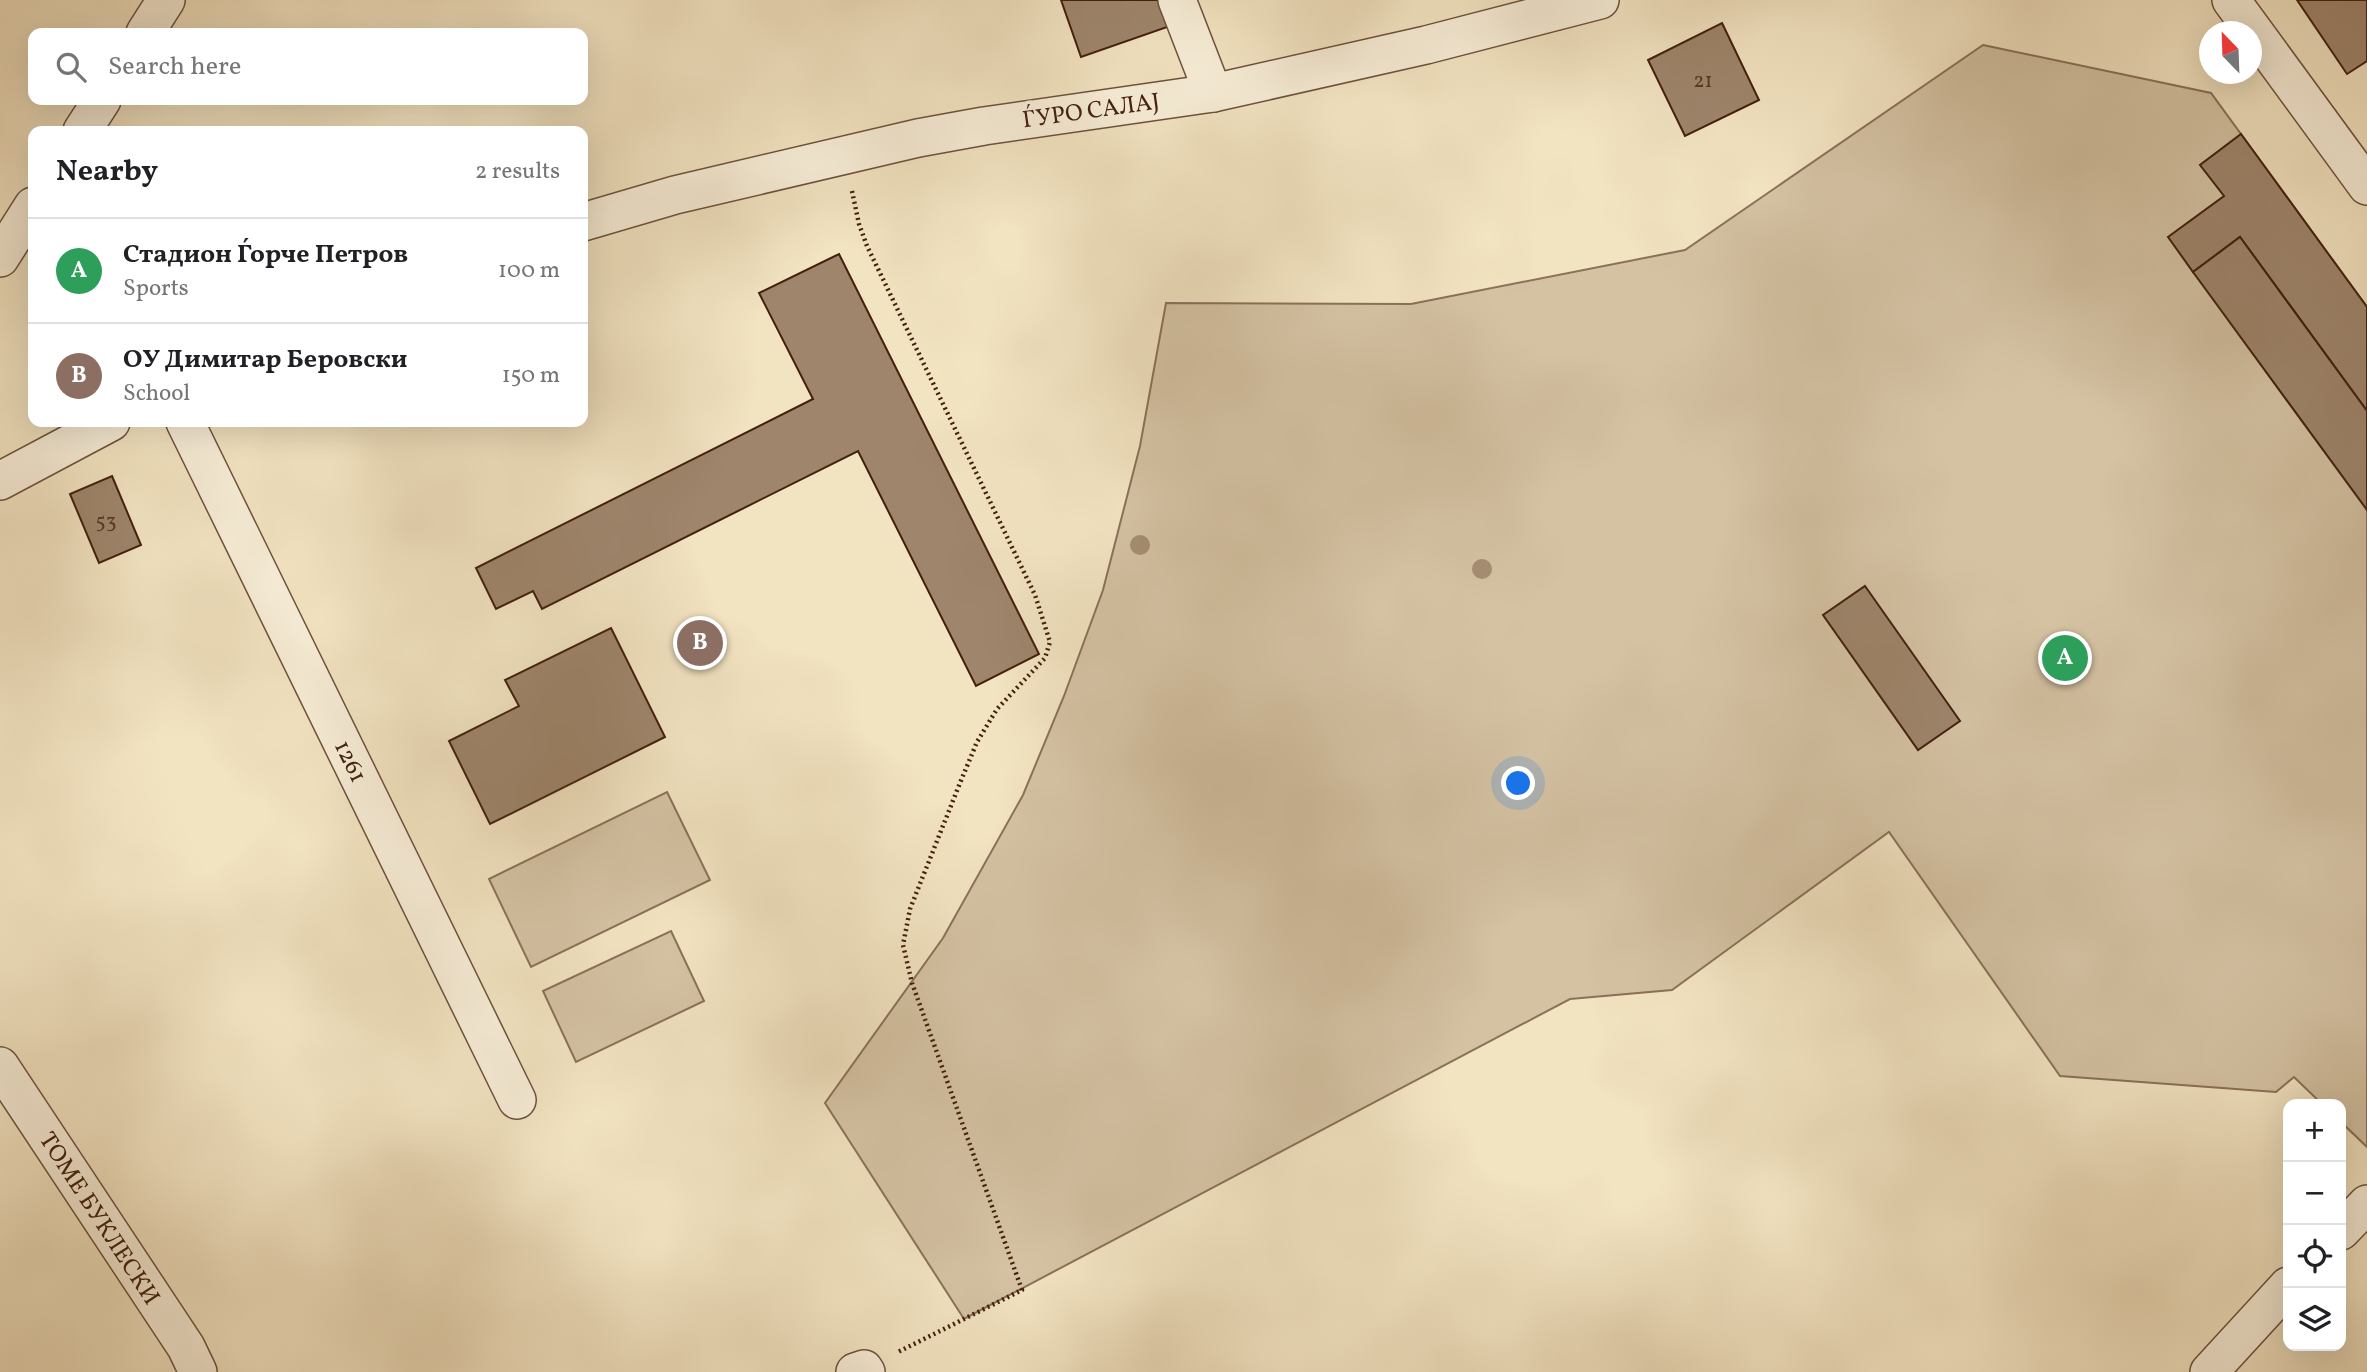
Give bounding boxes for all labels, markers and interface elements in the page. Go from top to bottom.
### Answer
north arrow [2199,21,2262,84]
search box [28,28,588,105]
icon: search [52,48,90,86]
text: Search here [108,49,241,85]
house number: 21 [1693,67,1713,96]
street label: ЃУРО САЛАЈ [1020,86,1162,138]
text: Nearby [56,151,158,193]
text: 2 results [475,156,560,188]
text: Стадион Ѓорче Петров [123,237,408,273]
text: A [71,255,87,287]
text: 100 m [498,255,560,287]
text: Sports [123,273,189,305]
text: ОУ Димитар Беровски [123,342,408,378]
text: B [71,360,87,392]
text: 150 m [502,360,560,392]
text: School [123,378,190,410]
house number: 53 [96,507,116,536]
pin: B [677,617,723,669]
pin: A [2042,632,2088,684]
street label: 1261 [324,735,374,789]
your location [1501,766,1535,800]
map controls [2283,1099,2346,1351]
button: + [2283,1099,2346,1162]
street label: ТОМЕ БУКЛЕСКИ [30,1126,167,1312]
button: − [2283,1162,2346,1225]
button: locate [2283,1225,2346,1288]
button: layers [2283,1288,2346,1351]

